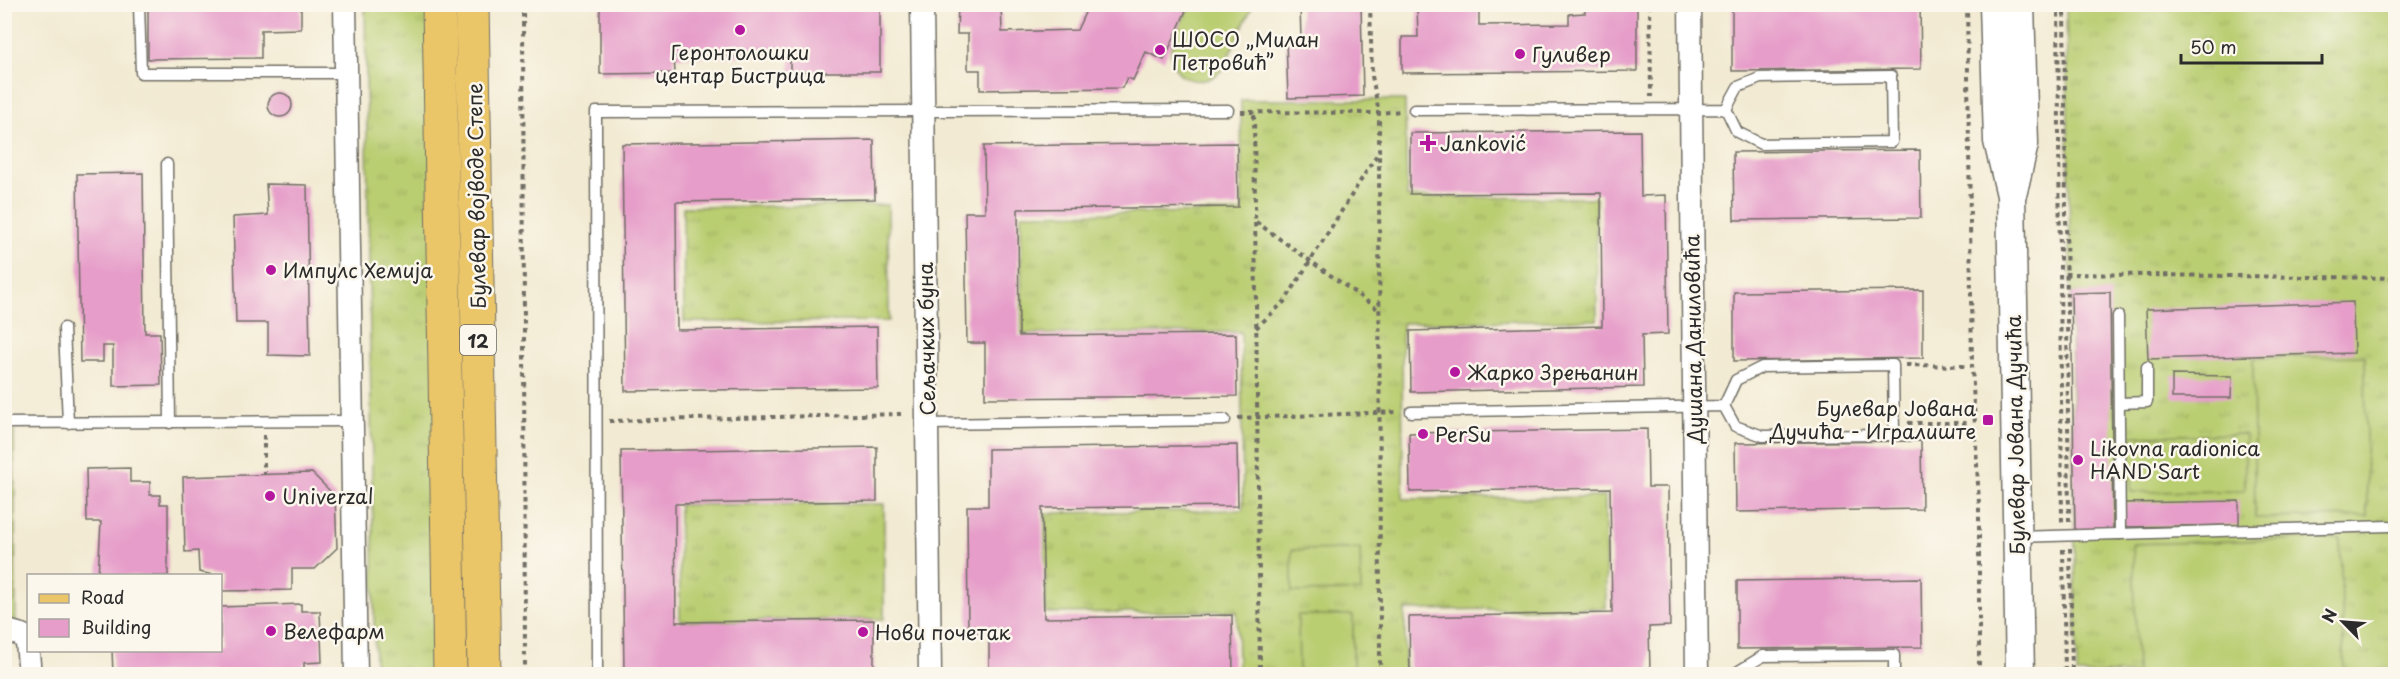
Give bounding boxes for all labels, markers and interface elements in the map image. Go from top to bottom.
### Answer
marker: Геронтолошки центар Бистрица [733,23,747,37]
place label: ШОСО „Милан Петровић” [1172,24,1319,77]
scale bar [2181,27,2322,65]
text: 50 m [2190,33,2237,60]
place label: Геронтолошки центар Бистрица [655,37,825,90]
place label: Гуливер [1532,39,1611,69]
marker: ШОСО „Милан Петровић” [1153,43,1167,57]
marker: Гуливер [1513,47,1527,61]
street label: Булевар војводе Степе [459,83,493,309]
place label: Janković [1440,128,1526,158]
marker: Janković [1421,136,1435,150]
street label: Душана Даниловића [1676,234,1710,445]
place label: Импулс Хемија [283,255,433,285]
street label: Сељачких буна [910,261,942,416]
marker: Импулс Хемија [264,263,278,277]
street label: Булевар Јована Дучића [1998,314,2032,555]
road number: 12 [460,325,496,355]
place label: Жарко Зрењанин [1467,357,1638,387]
marker: Жарко Зрењанин [1448,365,1462,379]
place label: Булевар Јована Дучића - Игралиште [1769,393,1976,446]
marker: Булевар Јована Дучића - Игралиште [1981,413,1995,427]
place label: PerSu [1435,419,1491,449]
marker: PerSu [1416,427,1430,441]
place label: Likovna radionica HAND'Sart [2090,433,2260,486]
marker: Likovna radionica HAND'Sart [2071,453,2085,467]
place label: Univerzal [282,481,373,511]
marker: Univerzal [263,489,277,503]
legend [27,574,222,652]
text: Road [81,583,125,610]
north arrow [2313,592,2373,652]
text: N [2315,604,2342,626]
text: Building [81,613,151,640]
place label: Велефарм [283,616,385,646]
place label: Нови почетак [875,617,1011,647]
marker: Велефарм [264,624,278,638]
marker: Нови почетак [856,625,870,639]

